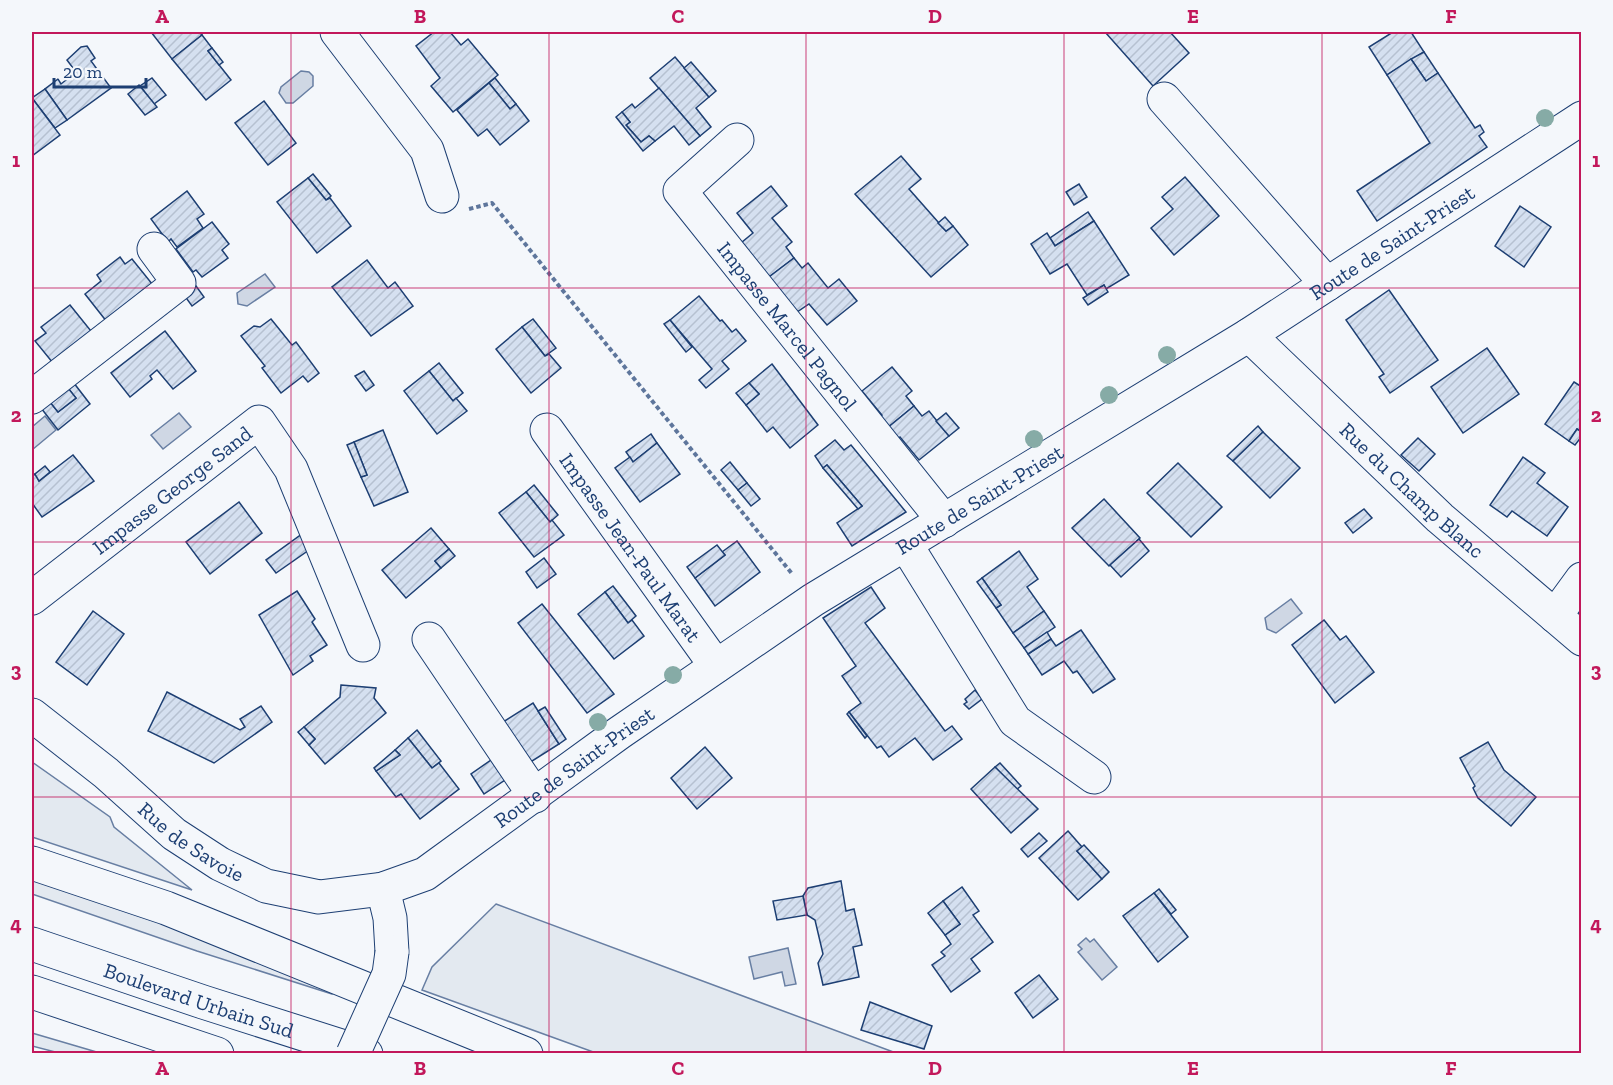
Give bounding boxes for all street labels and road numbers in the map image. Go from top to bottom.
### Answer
street label: Route de Saint-Priest [1305,179,1479,305]
street label: Impasse Marcel Pagnol [713,236,863,415]
street label: Rue du Champ Blanc [1335,417,1489,563]
street label: Impasse George Sand [87,420,257,559]
street label: Route de Saint-Priest [891,438,1068,559]
street label: Impasse Jean-Paul Marat [555,448,707,647]
street label: Route de Saint-Priest [489,700,659,833]
street label: Rue de Savoie [134,796,248,886]
street label: Boulevard Urbain Sud [101,957,297,1043]

